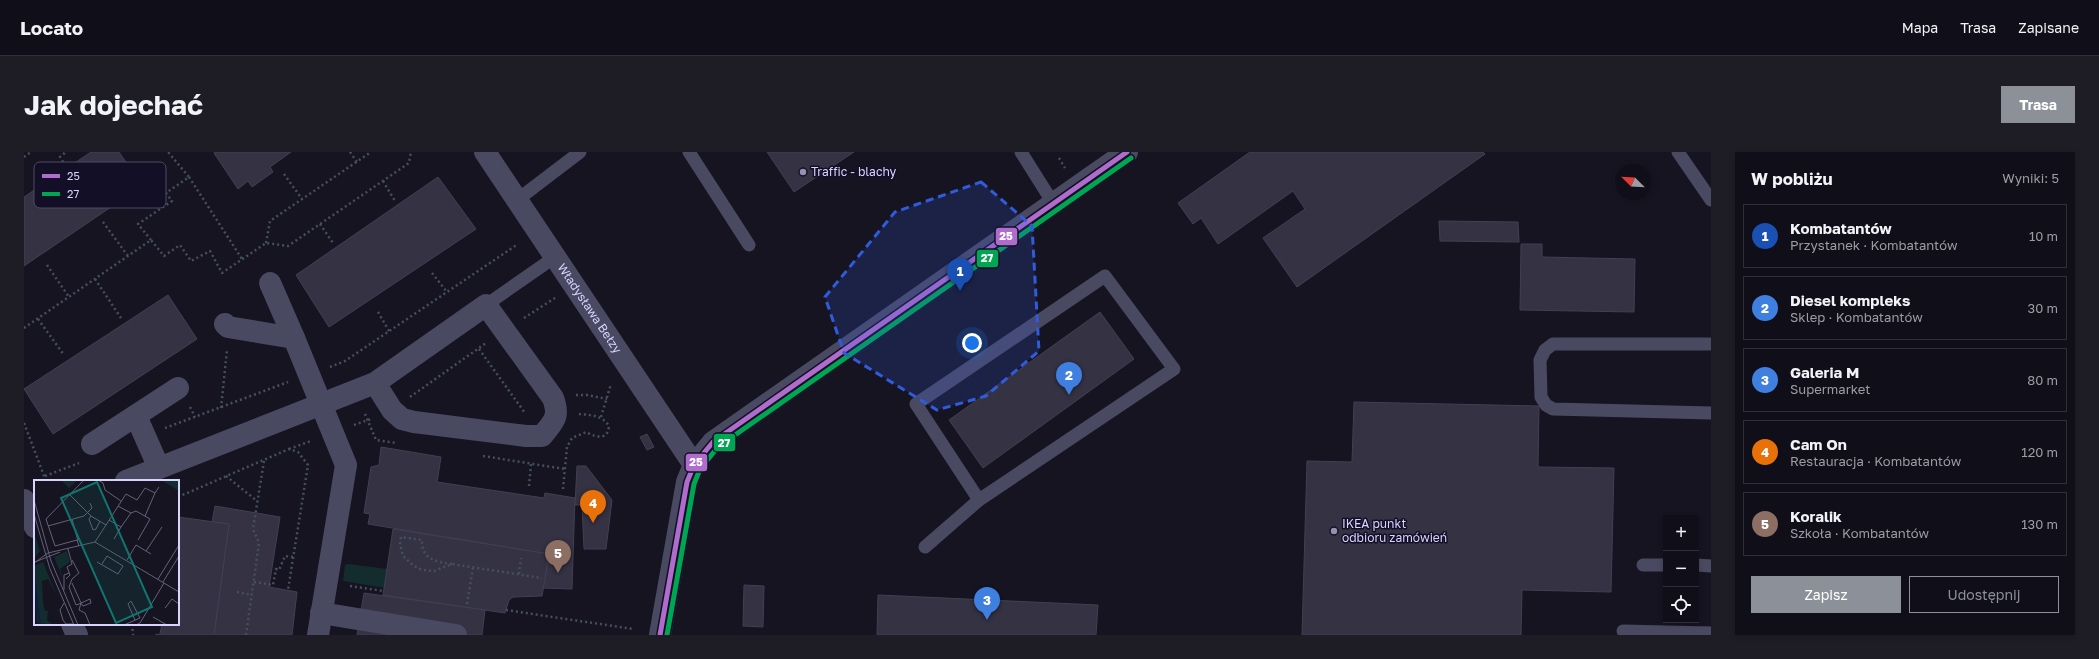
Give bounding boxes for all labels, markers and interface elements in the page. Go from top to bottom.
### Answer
text: Locato [20,16,83,39]
text: Mapa [1902,19,1938,36]
text: Trasa [1960,19,1996,36]
text: Zapisane [2018,19,2079,36]
button: Trasa [2001,86,2075,123]
text: Jak dojechać [24,88,203,121]
legend [34,162,166,208]
place label: Traffic - blachy [811,164,897,179]
north arrow [1615,164,1651,200]
marker: Traffic - blachy [798,167,808,177]
text: W pobliżu [1751,168,1833,189]
text: 25 [67,169,80,182]
text: Wyniki: 5 [2002,170,2059,186]
text: 27 [67,187,79,200]
text: Kombatantów [1790,219,1892,237]
line badge: 25 [995,227,1018,246]
text: 1 [1762,228,1768,244]
text: 10 m [2029,228,2058,244]
text: 25 [999,229,1013,242]
text: Przystanek · Kombatantów [1790,237,1958,253]
line badge: 27 [976,249,999,268]
text: 27 [981,251,993,264]
pin: 1 [947,258,973,291]
street label: Władysława Bełzy [554,260,625,356]
text: Diesel kompleks [1790,291,1910,309]
text: 2 [1761,300,1769,316]
text: 30 m [2028,300,2058,316]
text: Sklep · Kombatantów [1790,309,1923,325]
your location [962,333,982,353]
pin: 2 [1056,362,1082,395]
text: Galeria M [1790,363,1859,381]
text: 3 [1761,372,1769,388]
text: 80 m [2027,372,2058,388]
text: Supermarket [1790,381,1871,397]
line badge: 27 [713,433,736,452]
text: Cam On [1790,435,1847,453]
text: 27 [718,436,730,449]
text: 4 [1761,444,1769,460]
text: 120 m [2021,444,2058,460]
line badge: 25 [685,453,708,472]
text: Restauracja · Kombatantów [1790,453,1961,469]
text: 25 [689,455,703,468]
inset map [34,480,179,625]
pin: 4 [580,490,606,523]
text: Koralik [1790,507,1842,525]
map controls [1663,515,1699,623]
button: + [1663,515,1699,551]
place label: IKEA punkt odbioru zamówień [1342,516,1447,545]
text: 5 [1761,516,1769,532]
text: 130 m [2021,516,2058,532]
text: Szkoła · Kombatantów [1790,525,1929,541]
marker: IKEA punkt odbioru zamówień [1329,526,1339,536]
pin: 5 [545,540,571,573]
button: − [1663,551,1699,587]
button: Zapisz [1751,576,1901,613]
button: Udostępnij [1909,576,2059,613]
pin: 3 [974,587,1000,620]
button: locate [1663,587,1699,623]

